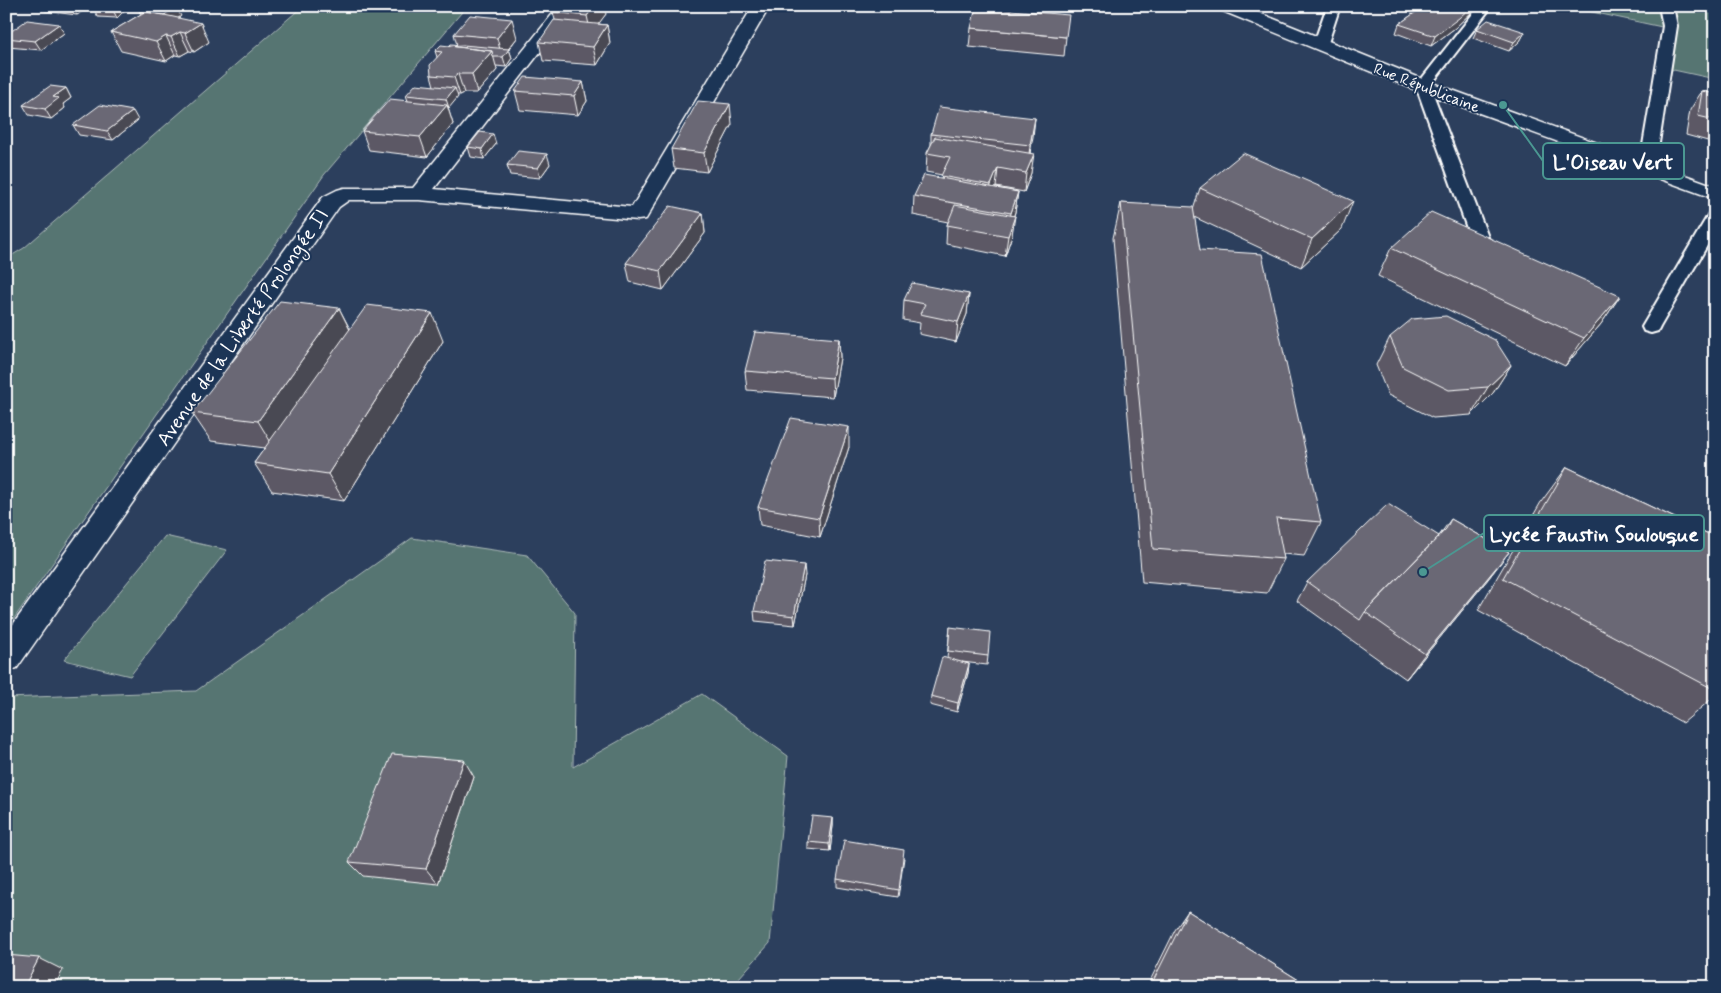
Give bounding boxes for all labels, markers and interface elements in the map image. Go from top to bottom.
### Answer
street label: Rue Républicaine [1370,58,1483,118]
callout: L'Oiseau Vert [1543,143,1684,179]
text: L'Oiseau Vert [1553,149,1673,177]
street label: Avenue de la Liberté Prolongée II [151,204,337,453]
callout: Lycée Faustin Soulouque [1484,515,1704,551]
text: Lycée Faustin Soulouque [1489,521,1699,549]

